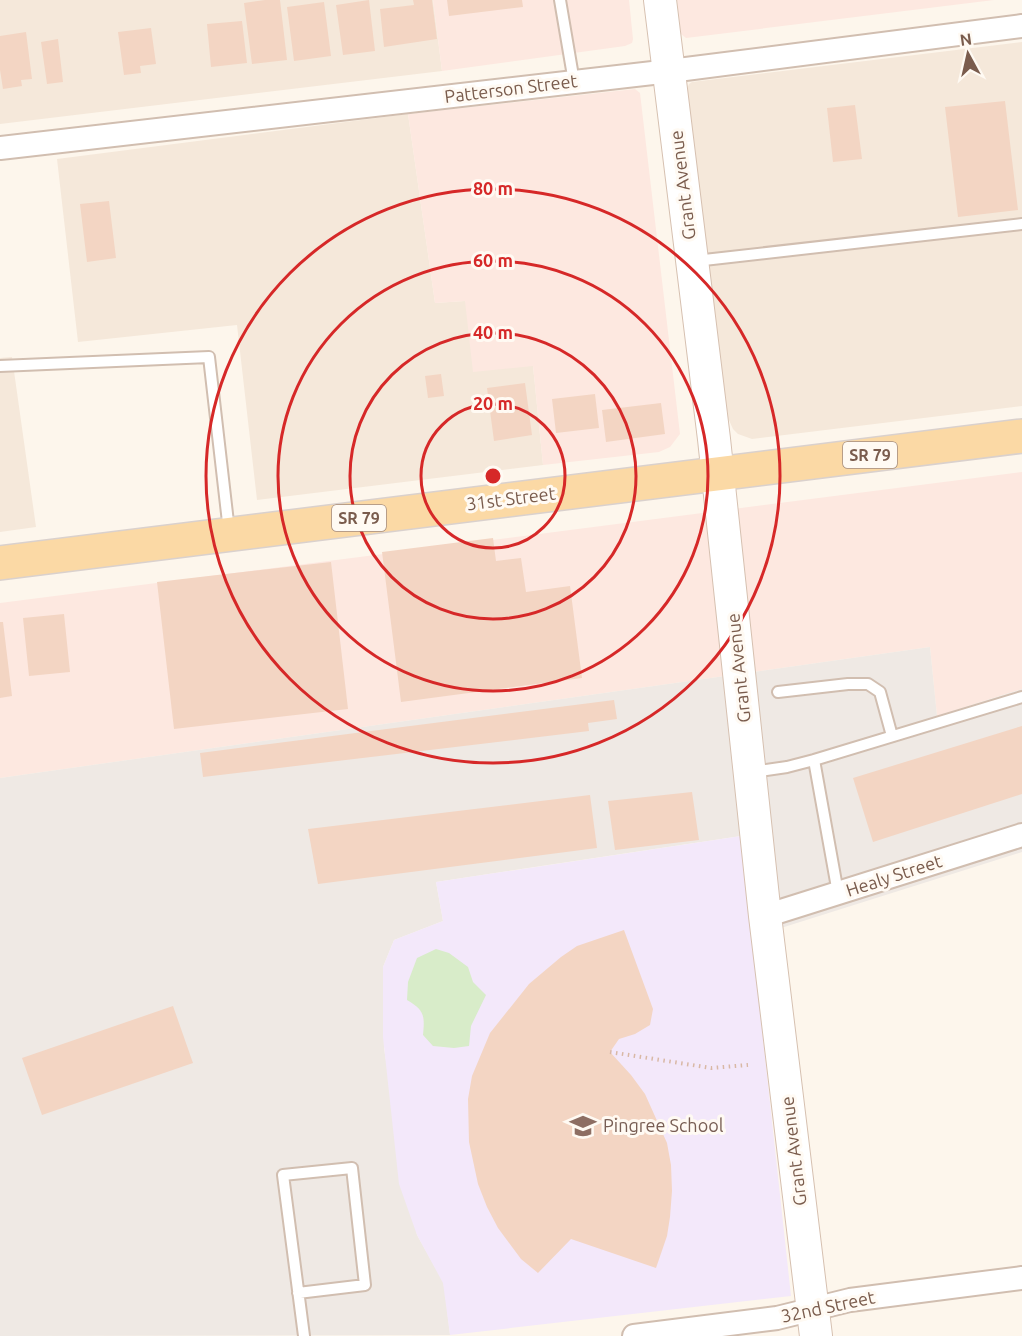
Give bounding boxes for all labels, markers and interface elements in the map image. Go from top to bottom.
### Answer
north arrow [938,24,998,84]
text: N [959,29,973,49]
street label: Patterson Street [443,70,578,106]
street label: Grant Avenue [665,129,699,241]
text: 80 m [473,178,513,198]
text: 60 m [473,250,513,270]
text: 40 m [473,322,513,342]
text: 20 m [473,393,513,413]
road number: SR 79 [843,442,897,468]
centre of rings [483,466,503,486]
street label: 31st Street [465,483,557,513]
road number: SR 79 [332,505,386,531]
street label: Grant Avenue [722,612,754,724]
street label: Healy Street [843,850,944,900]
street label: Grant Avenue [776,1095,810,1207]
school or university icon: Pingree School [568,1111,598,1141]
place label: Pingree School [603,1115,724,1135]
street label: 32nd Street [779,1286,877,1326]

